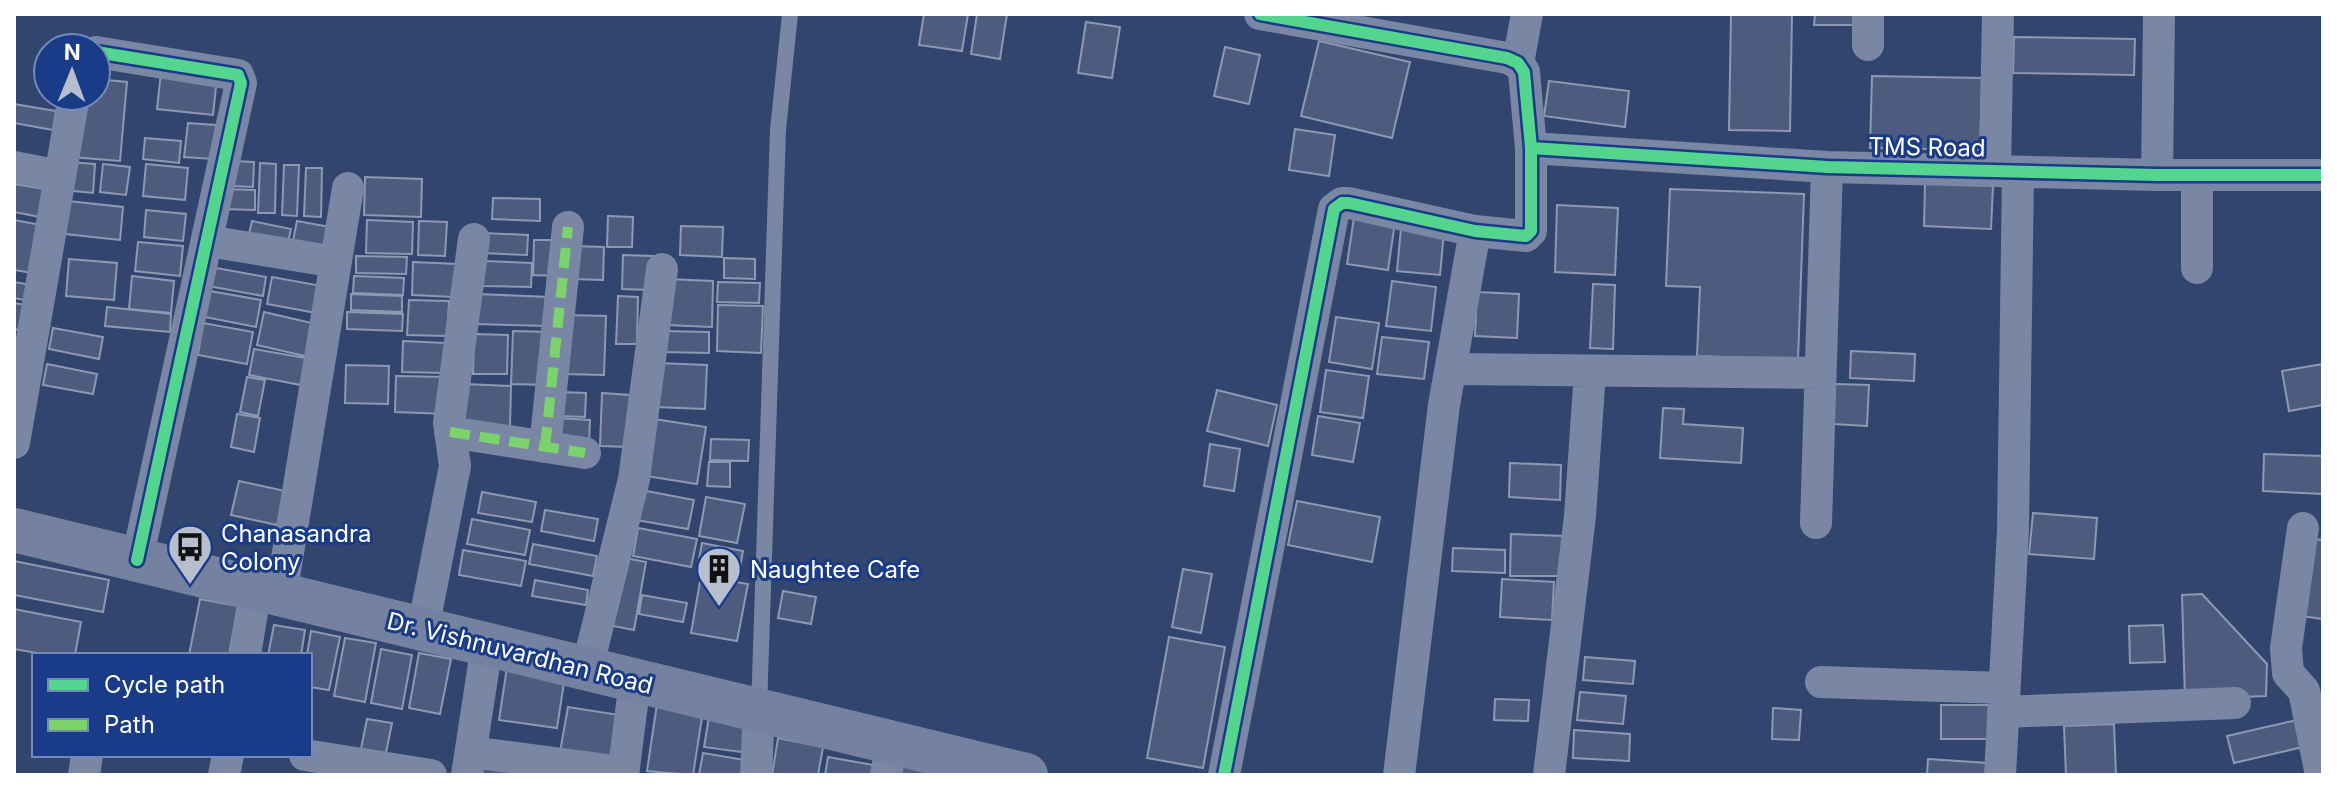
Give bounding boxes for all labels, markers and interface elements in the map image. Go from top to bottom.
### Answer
north arrow [32,32,112,112]
text: N [64,39,81,65]
street label: TMS Road [1868,131,1986,163]
place label: Chanasandra Colony [221,519,371,576]
bus stop icon: Chanasandra Colony [166,523,214,586]
building icon: Naughtee Cafe [695,545,743,608]
place label: Naughtee Cafe [750,555,920,584]
street label: Dr. Vishnuvardhan Road [384,606,656,700]
legend [32,653,312,757]
text: Cycle path [104,670,225,699]
text: Path [104,710,155,739]

